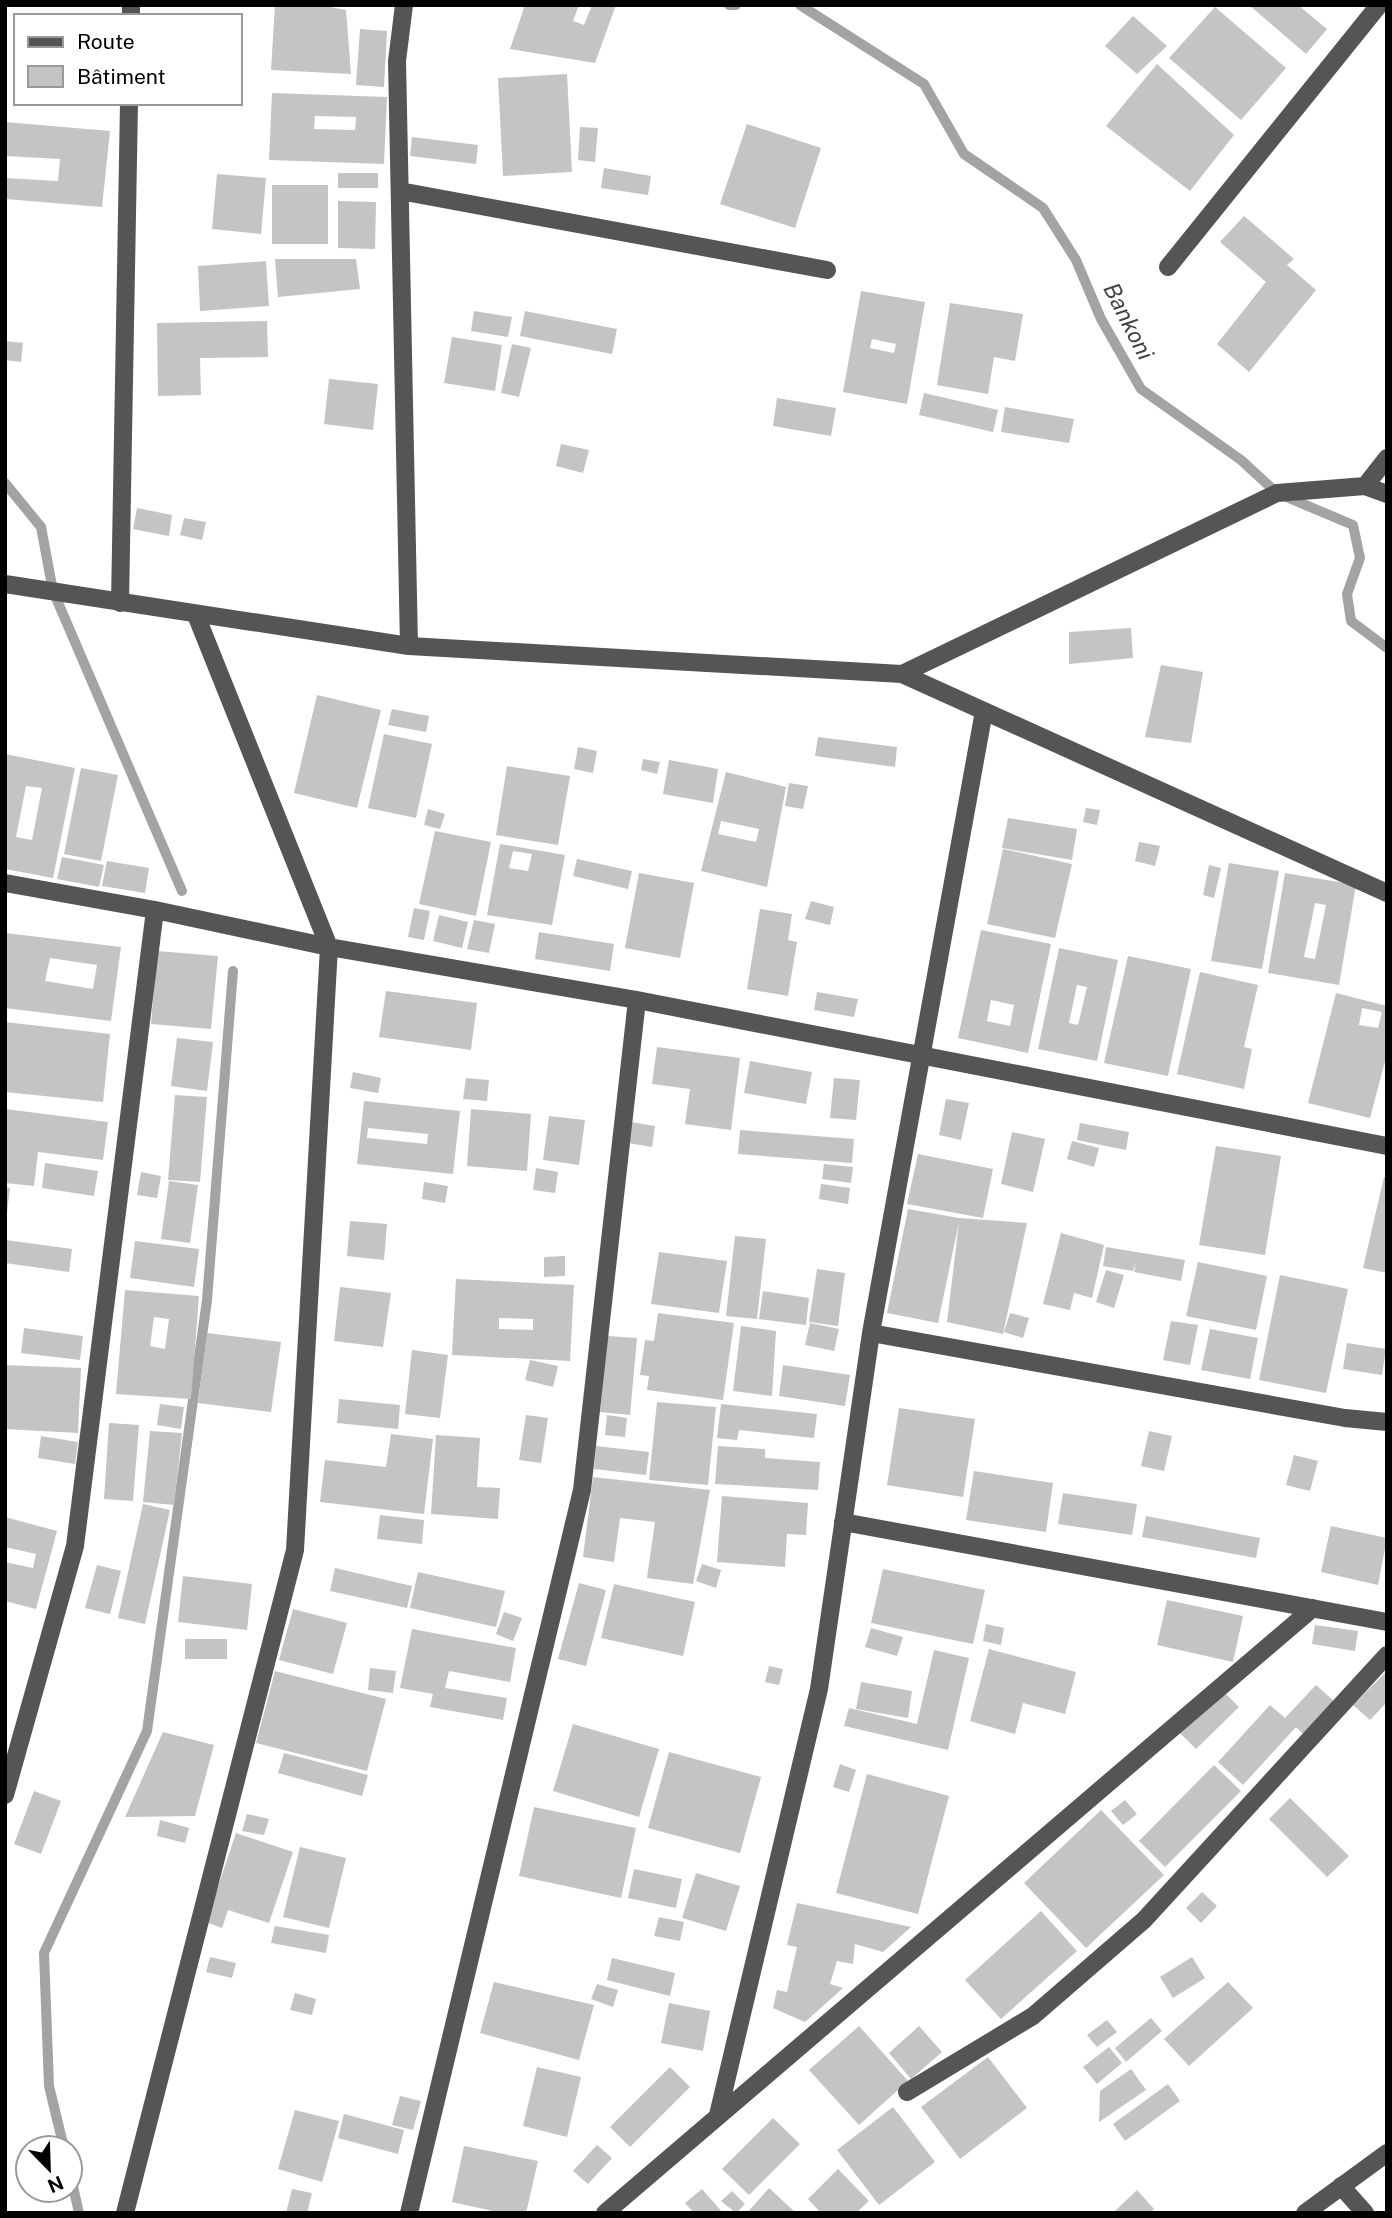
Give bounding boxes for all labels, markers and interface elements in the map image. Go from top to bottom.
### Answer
legend [14,14,242,105]
text: Route [77,29,135,54]
text: Bâtiment [77,64,166,89]
water label: Bankoni [1098,278,1160,364]
north arrow [14,2134,84,2204]
text: N [45,2172,67,2198]

